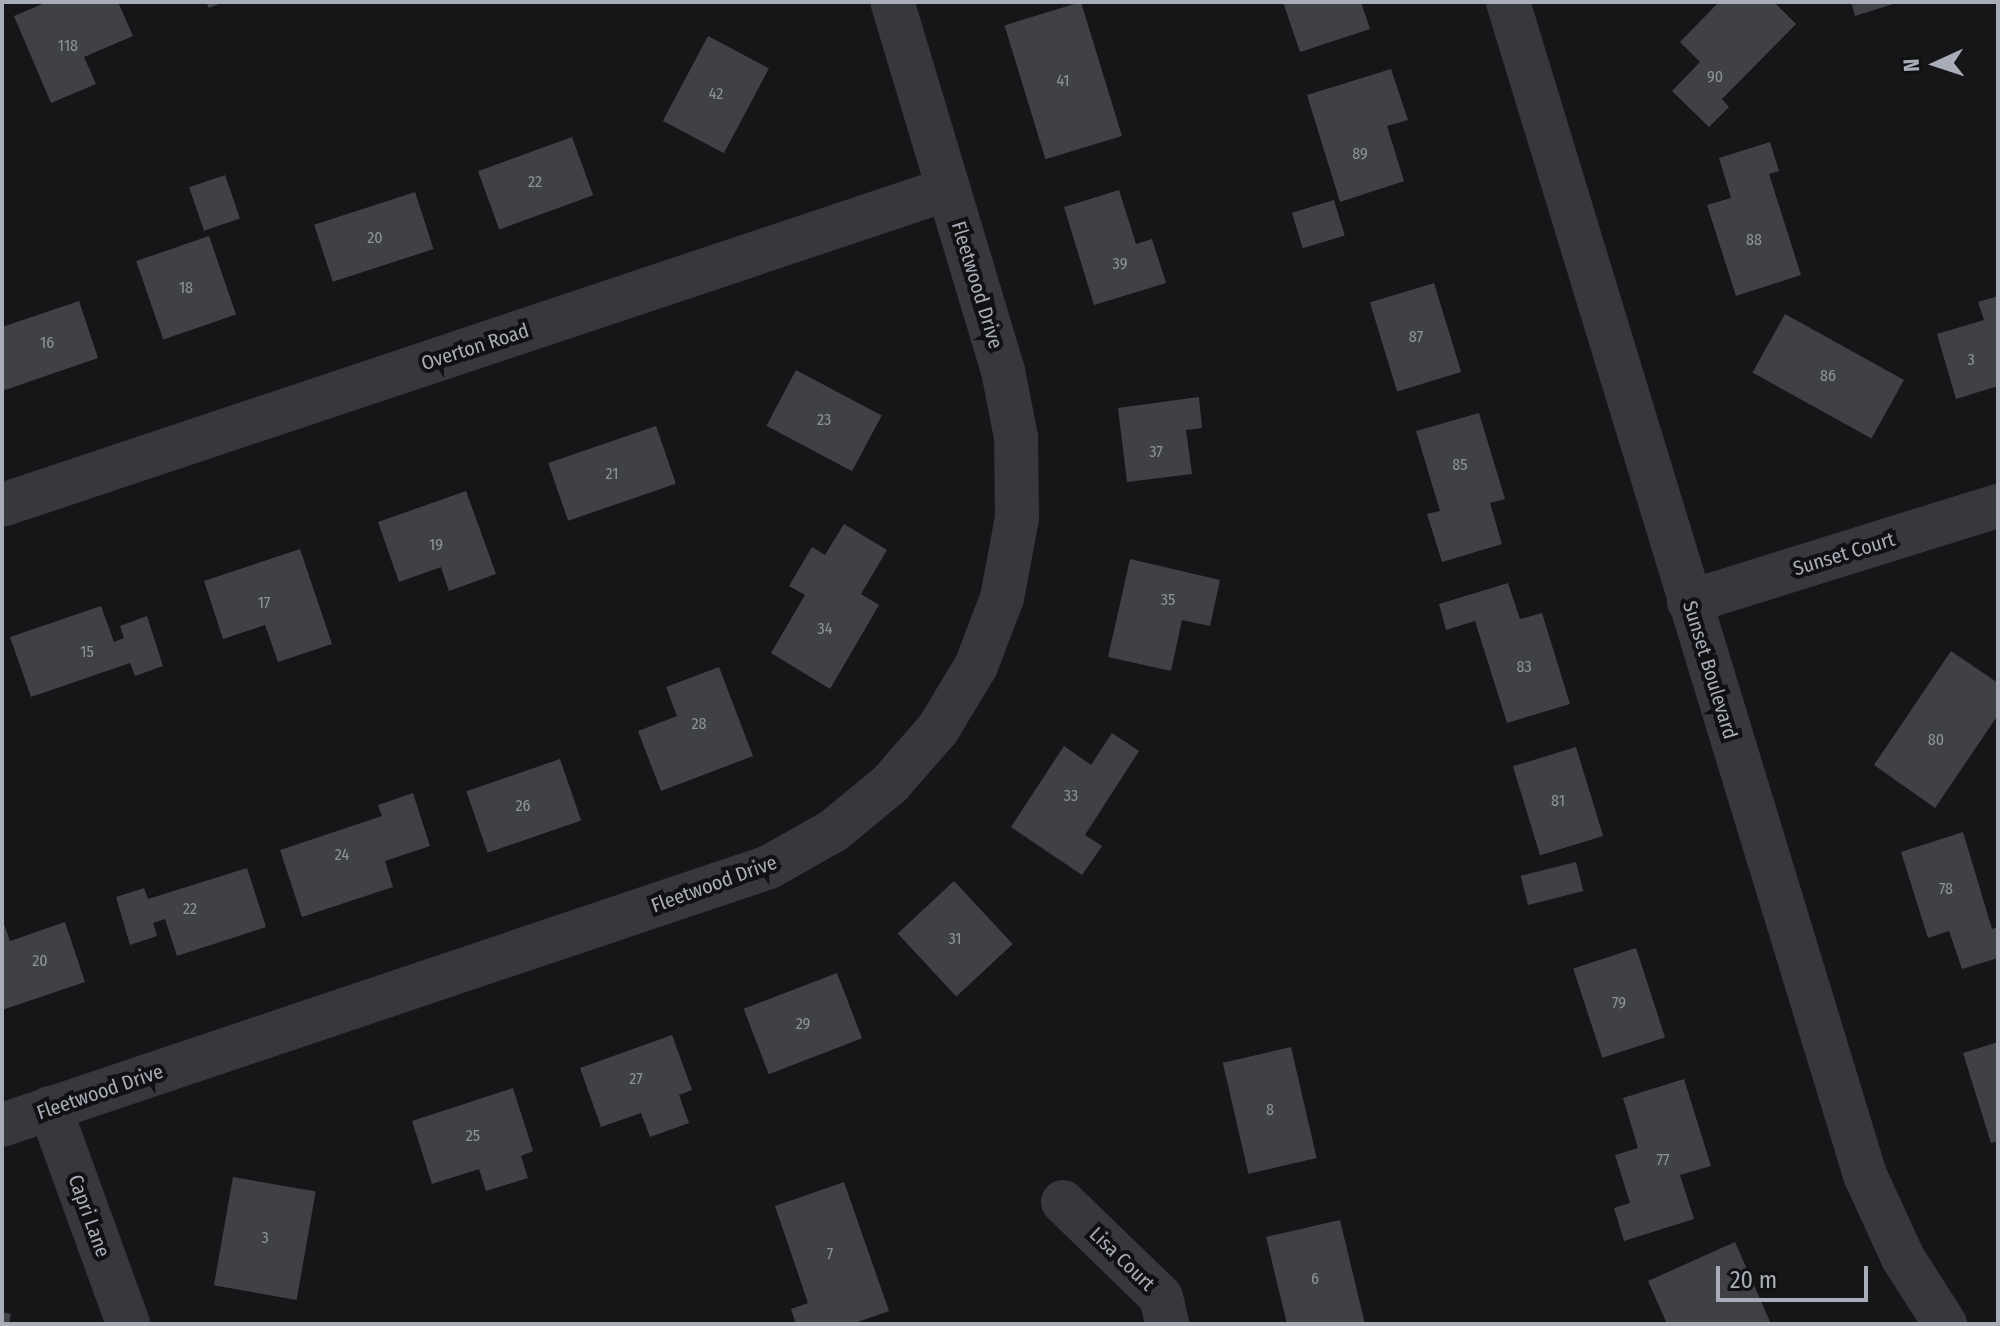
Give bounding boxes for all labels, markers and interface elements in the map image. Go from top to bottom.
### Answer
north arrow [1896,24,1976,104]
house number: 118 [58,36,78,56]
text: N [1898,58,1925,73]
house number: 90 [1707,67,1723,87]
house number: 41 [1056,71,1070,91]
house number: 42 [709,84,723,104]
house number: 89 [1352,144,1368,164]
house number: 22 [528,172,542,192]
street label: Fleetwood Drive [946,218,1008,352]
house number: 20 [367,228,383,248]
house number: 88 [1746,230,1762,250]
house number: 39 [1113,254,1127,274]
house number: 18 [179,278,193,298]
street label: Overton Road [418,318,532,376]
house number: 87 [1409,327,1423,347]
house number: 16 [40,333,54,353]
house number: 3 [1967,350,1975,370]
house number: 86 [1820,366,1836,386]
house number: 23 [817,410,831,430]
house number: 37 [1149,442,1163,462]
house number: 85 [1452,455,1468,475]
house number: 21 [606,464,618,484]
street label: Sunset Court [1790,527,1898,581]
house number: 19 [429,535,443,555]
house number: 35 [1161,590,1175,610]
house number: 17 [258,593,270,613]
street label: Sunset Boulevard [1678,598,1742,742]
house number: 34 [818,619,832,639]
house number: 15 [80,642,94,662]
house number: 83 [1516,657,1532,677]
house number: 28 [691,714,707,734]
house number: 80 [1928,730,1944,750]
house number: 33 [1064,786,1078,806]
house number: 81 [1551,791,1565,811]
house number: 26 [516,796,530,816]
house number: 24 [335,845,349,865]
street label: Fleetwood Drive [648,850,780,918]
house number: 78 [1939,879,1953,899]
house number: 22 [183,899,197,919]
house number: 31 [948,929,962,949]
house number: 20 [32,951,48,971]
house number: 79 [1612,993,1626,1013]
house number: 29 [796,1014,810,1034]
street label: Fleetwood Drive [34,1059,166,1125]
house number: 27 [629,1069,643,1089]
house number: 8 [1266,1100,1274,1120]
house number: 25 [466,1126,480,1146]
house number: 77 [1656,1150,1670,1170]
street label: Capri Lane [63,1171,115,1261]
street label: Lisa Court [1085,1222,1159,1296]
house number: 3 [261,1228,269,1248]
house number: 7 [827,1244,833,1264]
scale bar [1720,1250,1872,1300]
text: 20 m [1730,1266,1777,1294]
house number: 6 [1311,1269,1319,1289]

